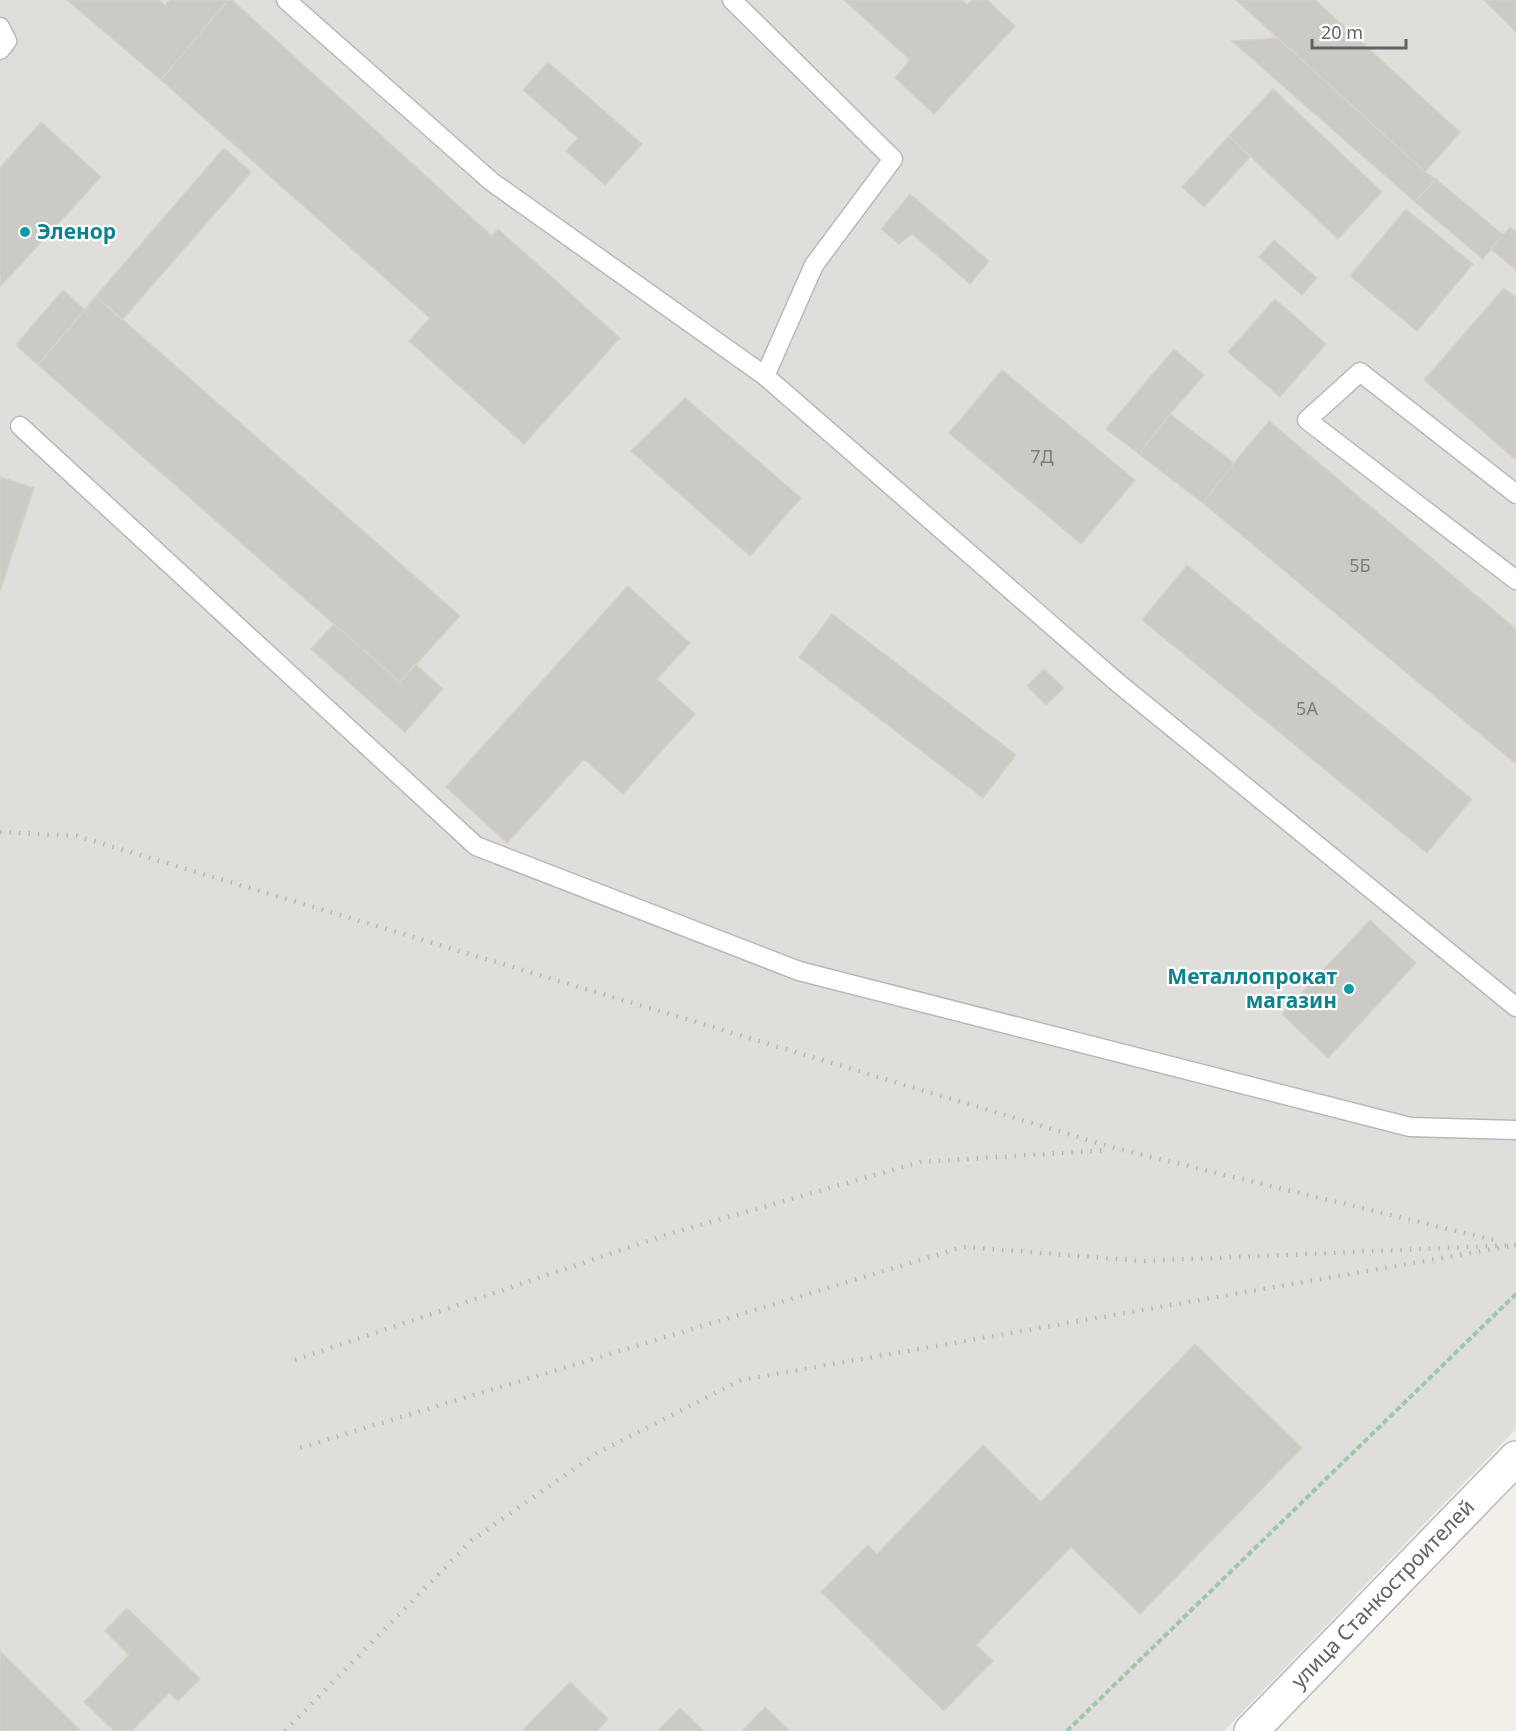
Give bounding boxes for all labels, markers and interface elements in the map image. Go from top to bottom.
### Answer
scale bar [1312,12,1406,50]
text: 20 m [1321,20,1363,44]
place label: Эленор [37,217,116,245]
marker: Эленор [18,225,32,239]
house number: 7Д [1030,444,1054,468]
house number: 5Б [1349,553,1371,577]
house number: 5А [1296,696,1318,720]
place label: Металлопрокат магазин [1167,962,1337,1014]
marker: Металлопрокат магазин [1342,982,1356,996]
street label: улица Станкостроителей [1285,1493,1480,1694]

